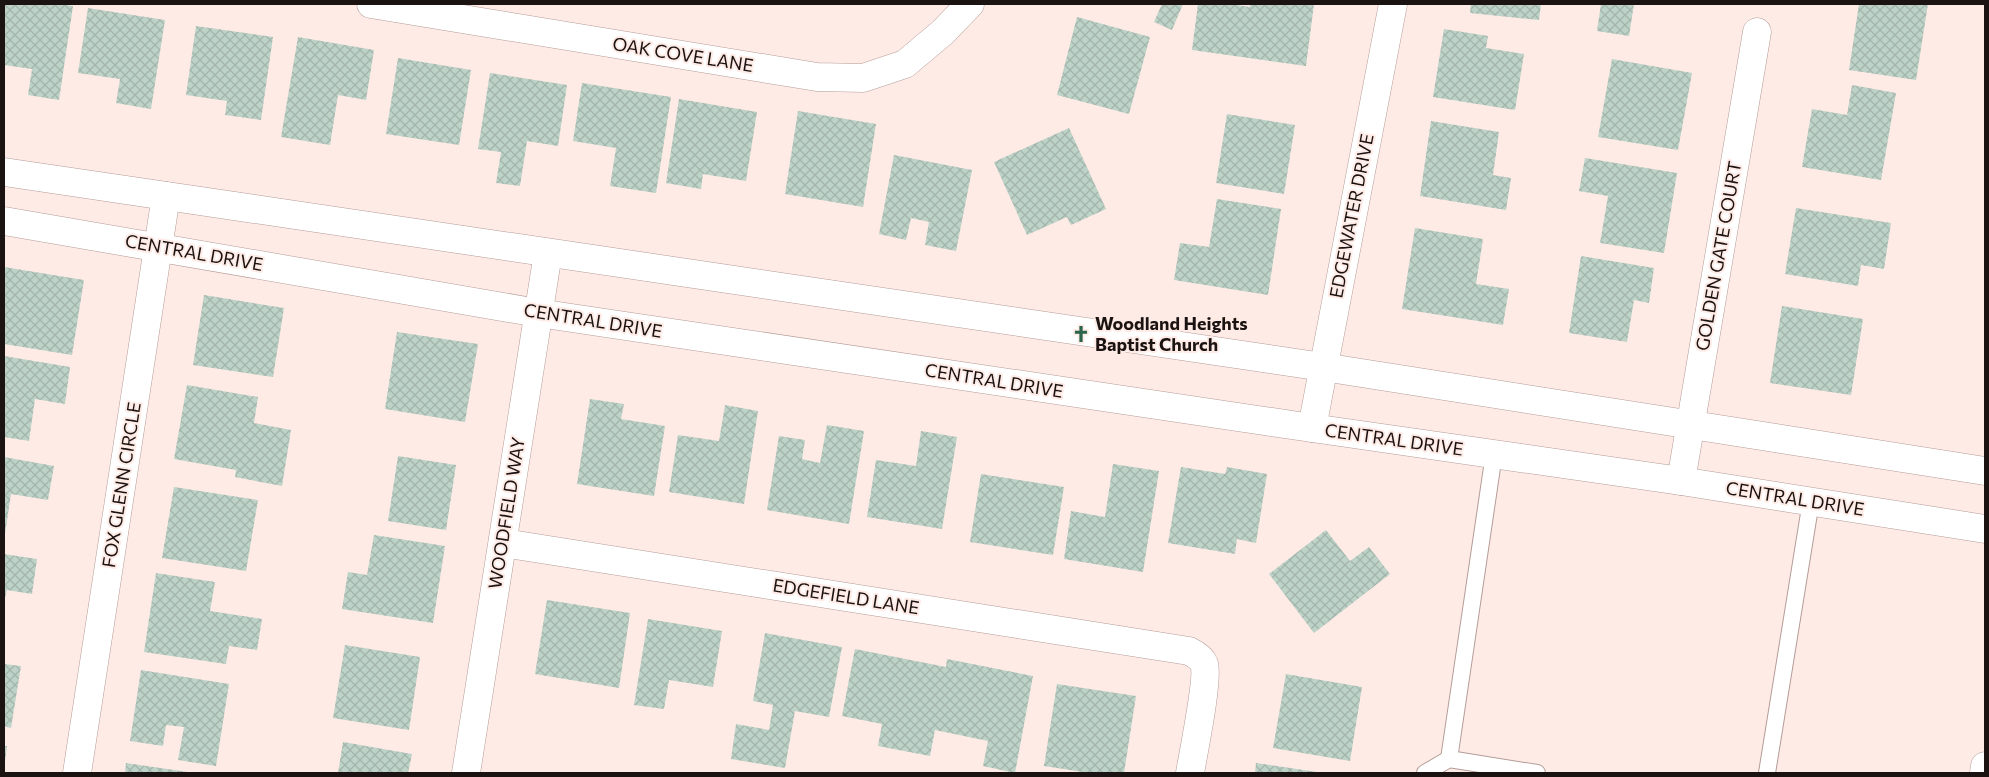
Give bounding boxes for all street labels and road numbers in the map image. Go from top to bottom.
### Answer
street label: OAK COVE LANE [611,32,755,76]
street label: EDGEWATER DRIVE [1324,132,1378,300]
street label: GOLDEN GATE COURT [1690,159,1746,352]
street label: CENTRAL DRIVE [123,229,265,275]
street label: CENTRAL DRIVE [522,298,664,342]
street label: CENTRAL DRIVE [923,358,1065,402]
street label: FOX GLENN CIRCLE [97,400,145,569]
street label: CENTRAL DRIVE [1323,418,1465,460]
street label: WOODFIELD WAY [483,435,529,590]
street label: CENTRAL DRIVE [1724,476,1866,520]
street label: EDGEFIELD LANE [771,574,921,618]

